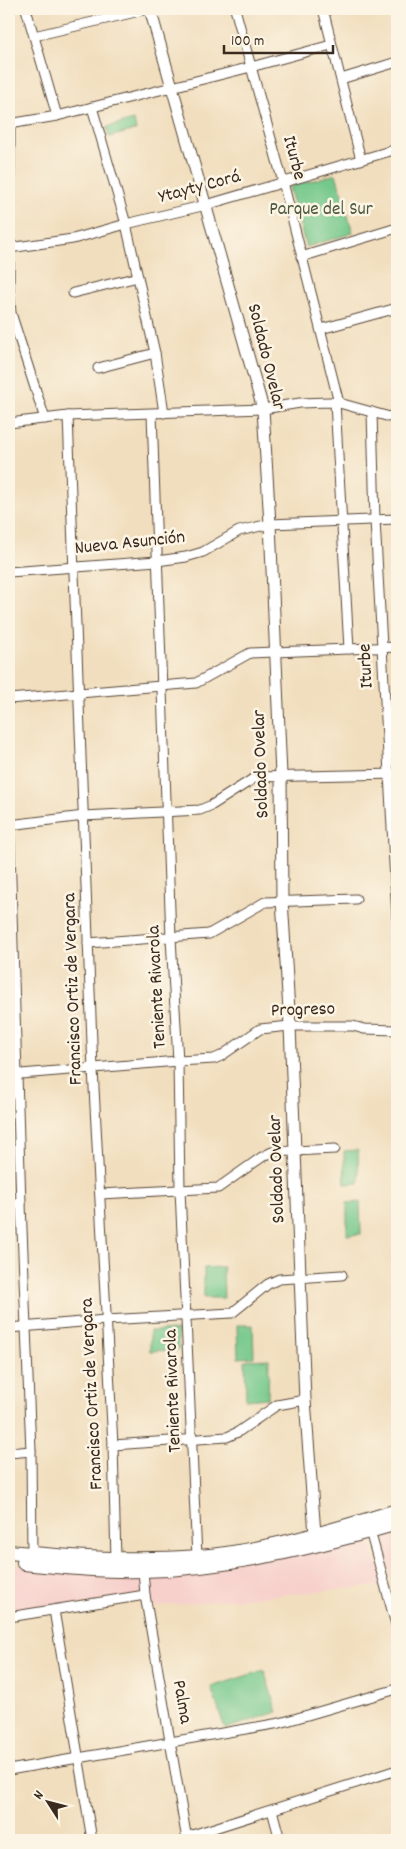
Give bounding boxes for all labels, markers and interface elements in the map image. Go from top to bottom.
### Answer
scale bar [224,22,332,54]
text: 100 m [231,31,264,53]
street label: Iturbe [274,133,312,183]
street label: Ytayty Corá [156,164,245,212]
park label: Parque del Sur [269,197,373,224]
street label: Soldado Ovelar [239,301,291,413]
street label: Nueva Asunción [73,525,187,563]
street label: Iturbe [352,643,382,689]
street label: Soldado Ovelar [247,709,277,819]
street label: Francisco Ortiz de Vergara [57,891,91,1085]
street label: Teniente Rivarola [141,924,175,1049]
street label: Progreso [270,996,336,1026]
street label: Soldado Ovelar [263,1114,293,1224]
street label: Francisco Ortiz de Vergara [74,1296,112,1491]
street label: Teniente Rivarola [158,1328,190,1453]
street label: Palma [164,1678,198,1727]
north arrow [22,1776,72,1826]
text: N [29,1787,49,1804]

